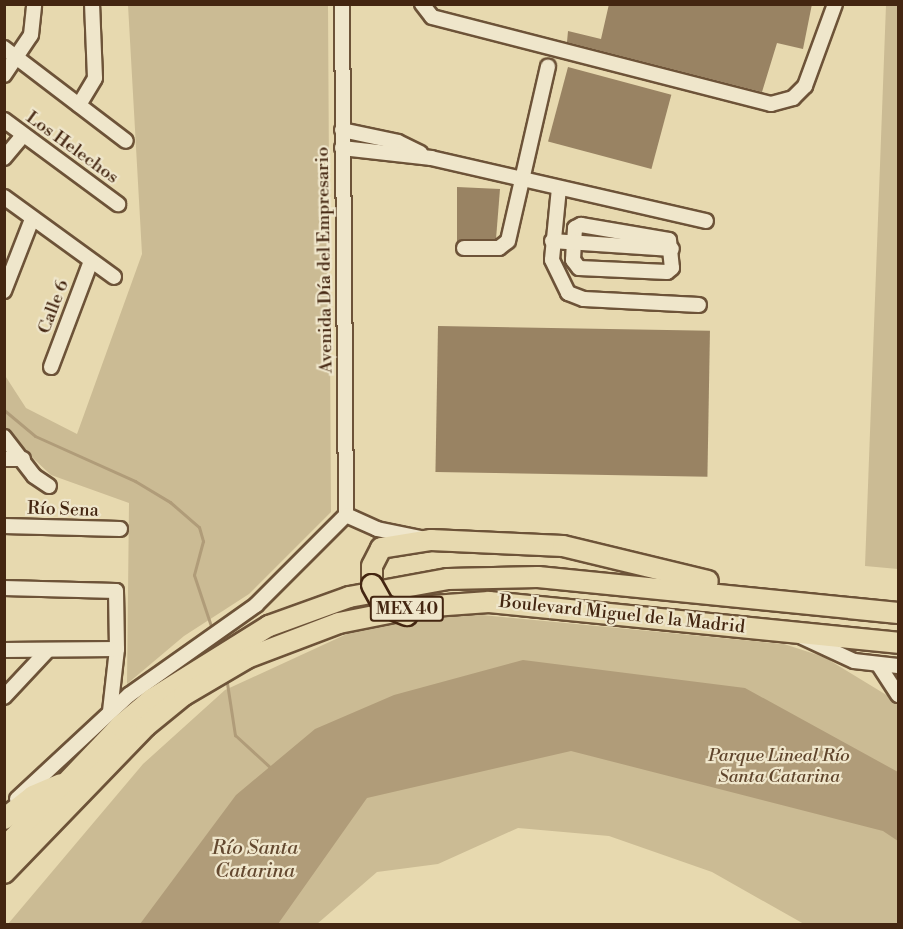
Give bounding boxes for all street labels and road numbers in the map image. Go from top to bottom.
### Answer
street label: Los Helechos [21,107,123,189]
street label: Avenida Día del Empresario [312,147,338,373]
street label: Calle 6 [34,277,74,337]
street label: Río Sena [27,498,99,522]
street label: Boulevard Miguel de la Madrid [498,591,746,639]
road number: MEX 40 [370,596,444,622]

